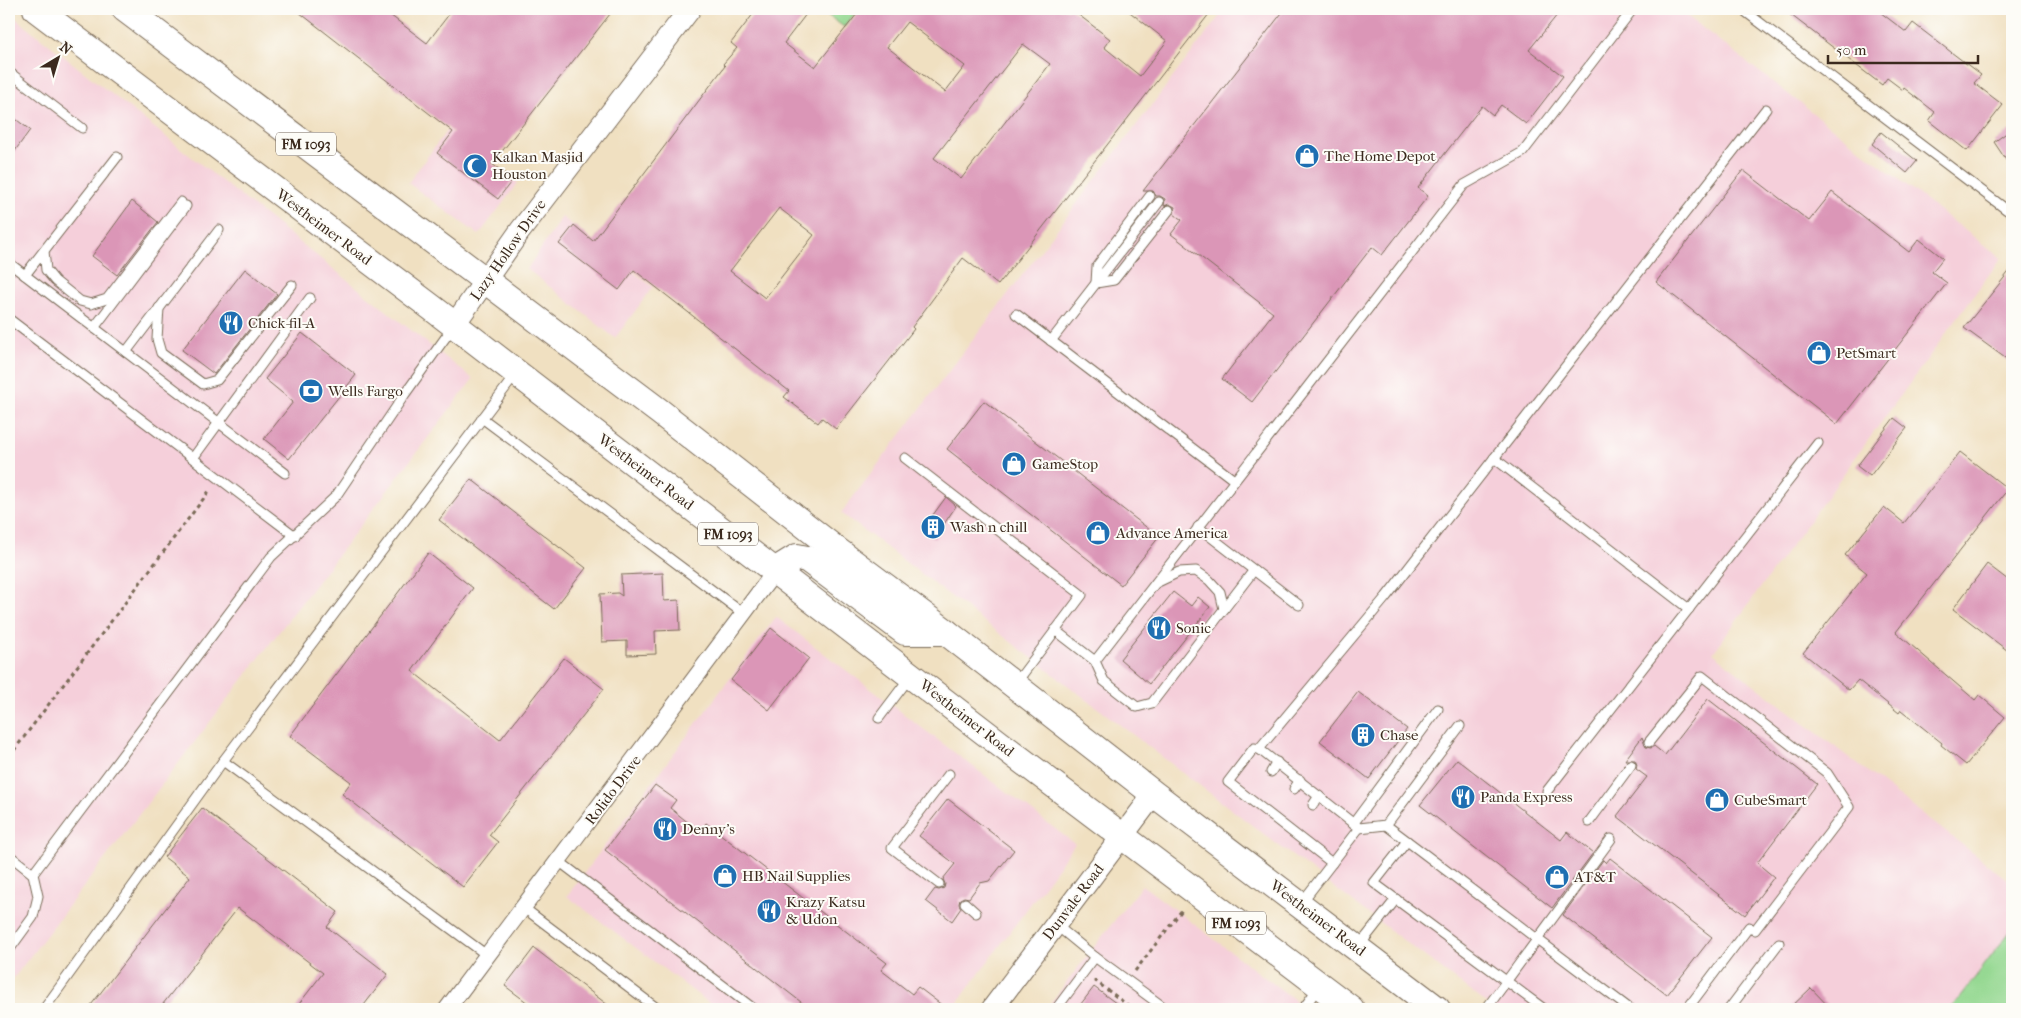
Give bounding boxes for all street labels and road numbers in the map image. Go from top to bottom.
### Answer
road number: FM 1093 [276,132,336,156]
street label: Westheimer Road [272,185,376,269]
street label: Lazy Hollow Drive [466,195,550,304]
street label: Westheimer Road [594,430,698,514]
road number: FM 1093 [698,522,758,546]
street label: Westheimer Road [915,675,1019,761]
street label: Rolido Drive [581,751,645,828]
street label: Dunvale Road [1039,860,1108,944]
street label: Westheimer Road [1266,876,1370,960]
road number: FM 1093 [1206,911,1266,934]

